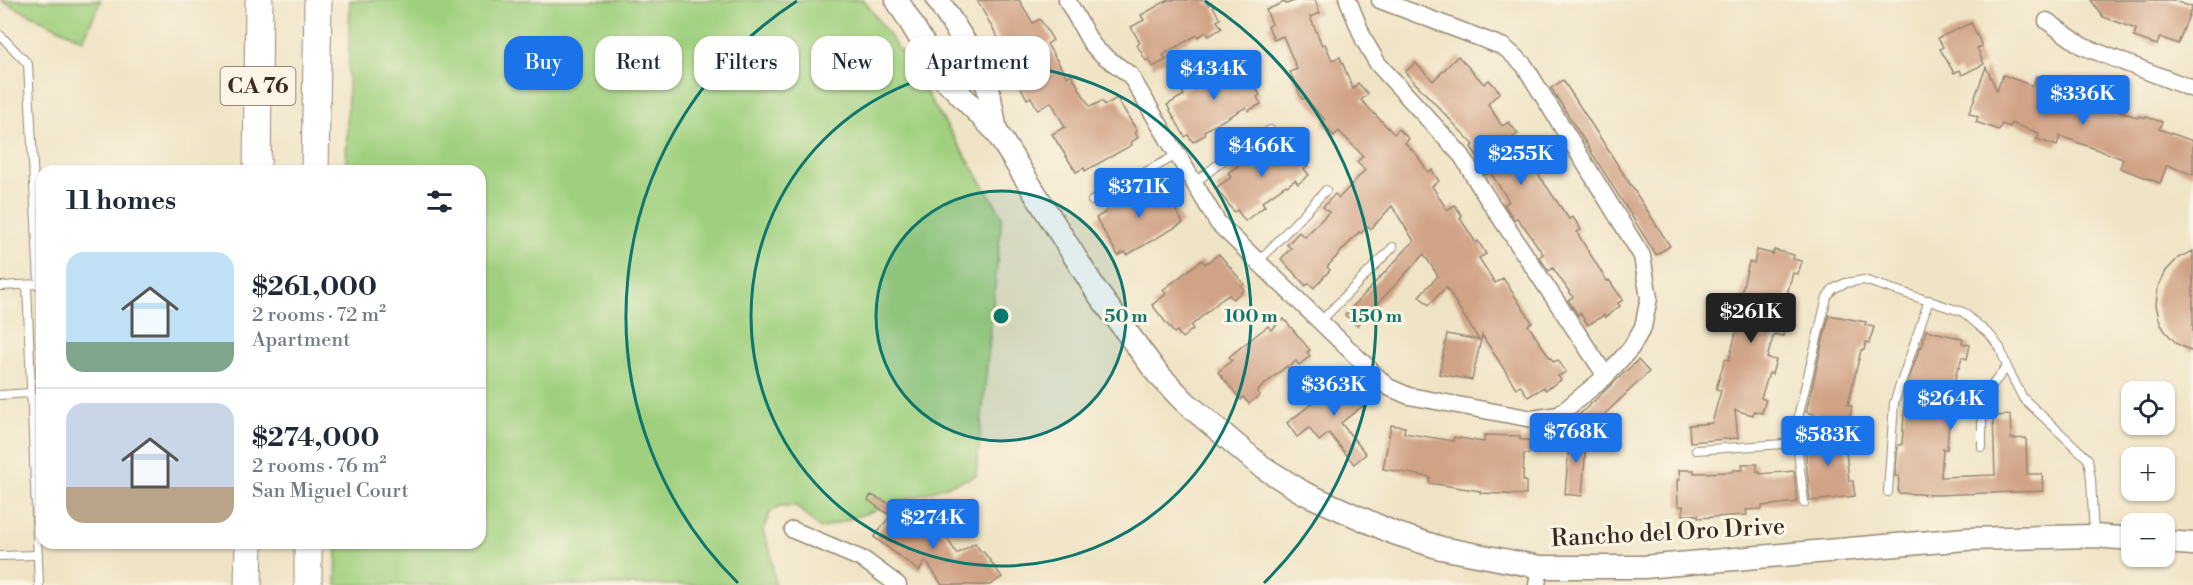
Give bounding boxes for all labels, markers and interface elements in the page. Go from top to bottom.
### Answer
chip: Buy [504,36,583,90]
chip: Rent [595,36,682,90]
chip: Filters [694,36,799,90]
chip: New [811,36,893,90]
chip: Apartment [905,36,1050,90]
pin: $434K [1172,50,1256,101]
text: $434K [1180,57,1248,82]
road number: CA 76 [220,67,296,105]
pin: $336K [2041,75,2125,126]
text: $336K [2051,82,2115,107]
pin: $466K [1220,127,1304,178]
text: $466K [1229,134,1295,159]
pin: $255K [1479,135,1563,186]
text: $255K [1488,142,1554,167]
pin: $371K [1097,168,1181,219]
text: $371K [1108,175,1170,200]
text: 11 homes [66,185,176,217]
icon: filters [423,185,456,218]
text: $261,000 [252,271,377,303]
icon: home [114,276,186,348]
pin: $261K [1709,293,1793,344]
text: $261K [1720,300,1782,325]
text: 2 rooms · 72 m² [252,303,386,328]
text: 50 m [1104,305,1148,328]
text: 100 m [1224,305,1278,328]
text: 150 m [1350,305,1403,328]
centre of rings [991,306,1011,326]
text: Apartment [252,328,350,353]
pin: $363K [1292,366,1376,417]
text: $363K [1302,373,1366,398]
pin: $264K [1909,380,1993,431]
map controls [2121,381,2175,567]
button: locate [2121,381,2175,435]
text: $264K [1918,387,1985,412]
pin: $768K [1534,413,1618,464]
pin: $583K [1786,416,1870,467]
text: $768K [1544,420,1608,445]
text: $274,000 [252,422,379,454]
text: $583K [1795,423,1861,448]
icon: home [114,427,186,499]
button: + [2121,447,2175,501]
text: 2 rooms · 76 m² [252,454,386,479]
text: San Miguel Court [252,479,408,504]
pin: $274K [891,499,975,550]
text: $274K [901,506,965,531]
street label: Rancho del Oro Drive [1550,512,1786,554]
button: − [2121,513,2175,567]

